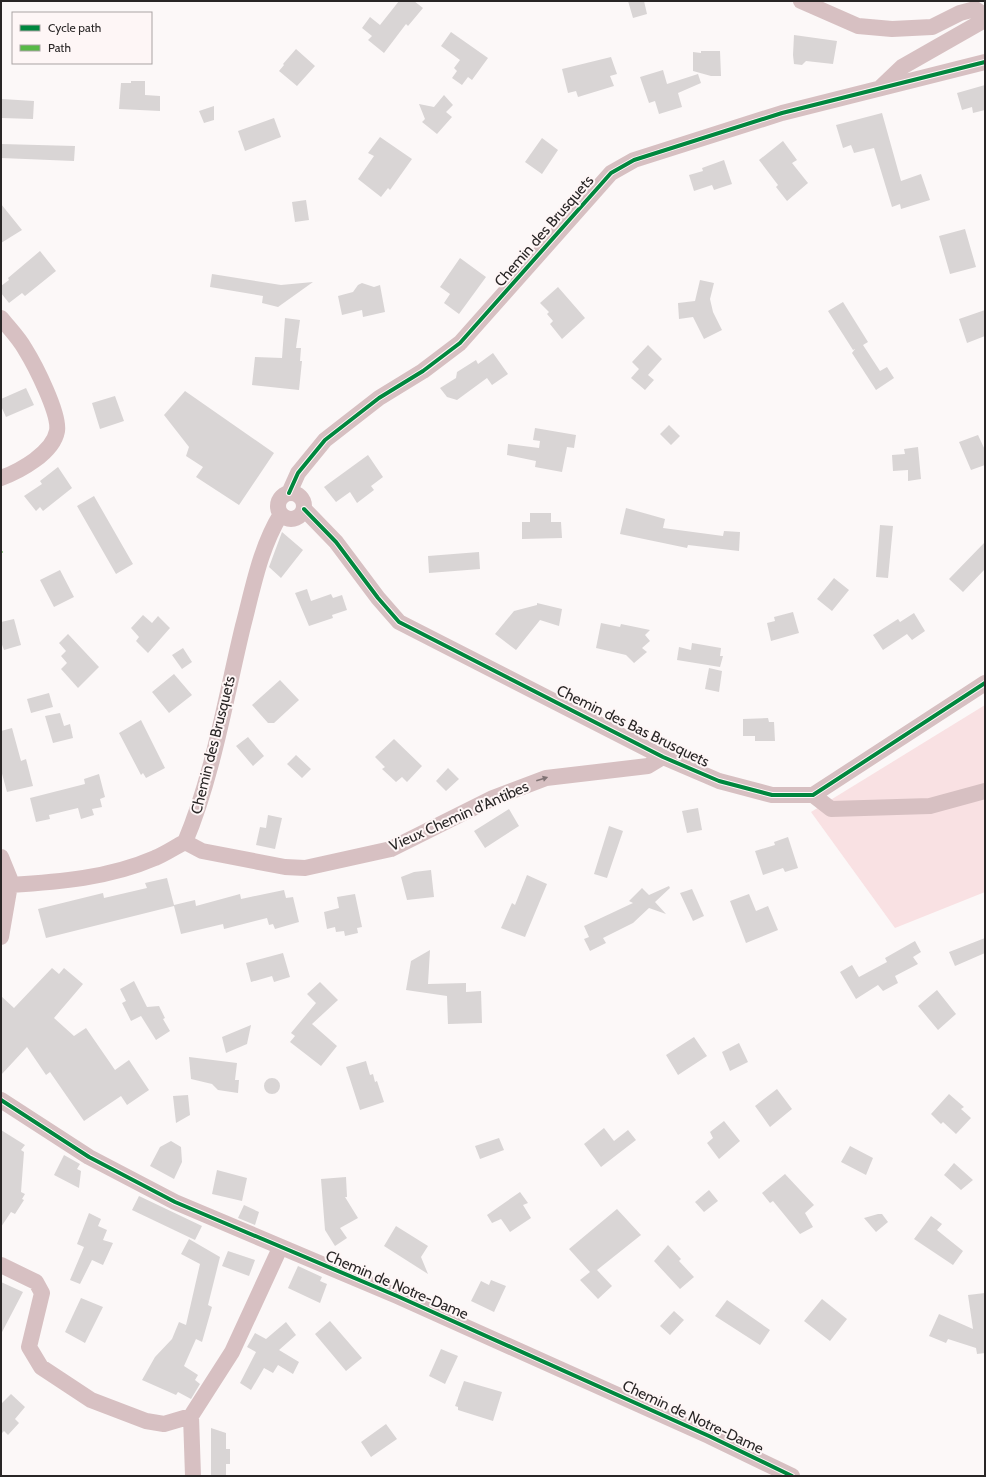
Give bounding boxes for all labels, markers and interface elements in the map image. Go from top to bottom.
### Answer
legend [12,12,152,64]
text: Cycle path [48,20,101,35]
text: Path [48,40,71,55]
street label: Chemin des Brusquets [491,172,597,290]
street label: Chemin des Brusquets [187,674,239,816]
street label: Chemin des Bas Brusquets [554,681,712,771]
one-way arrow [537,776,549,782]
street label: Vieux Chemin d'Antibes [387,777,531,855]
street label: Chemin de Notre-Dame [323,1247,471,1323]
street label: Chemin de Notre-Dame [620,1376,767,1458]

